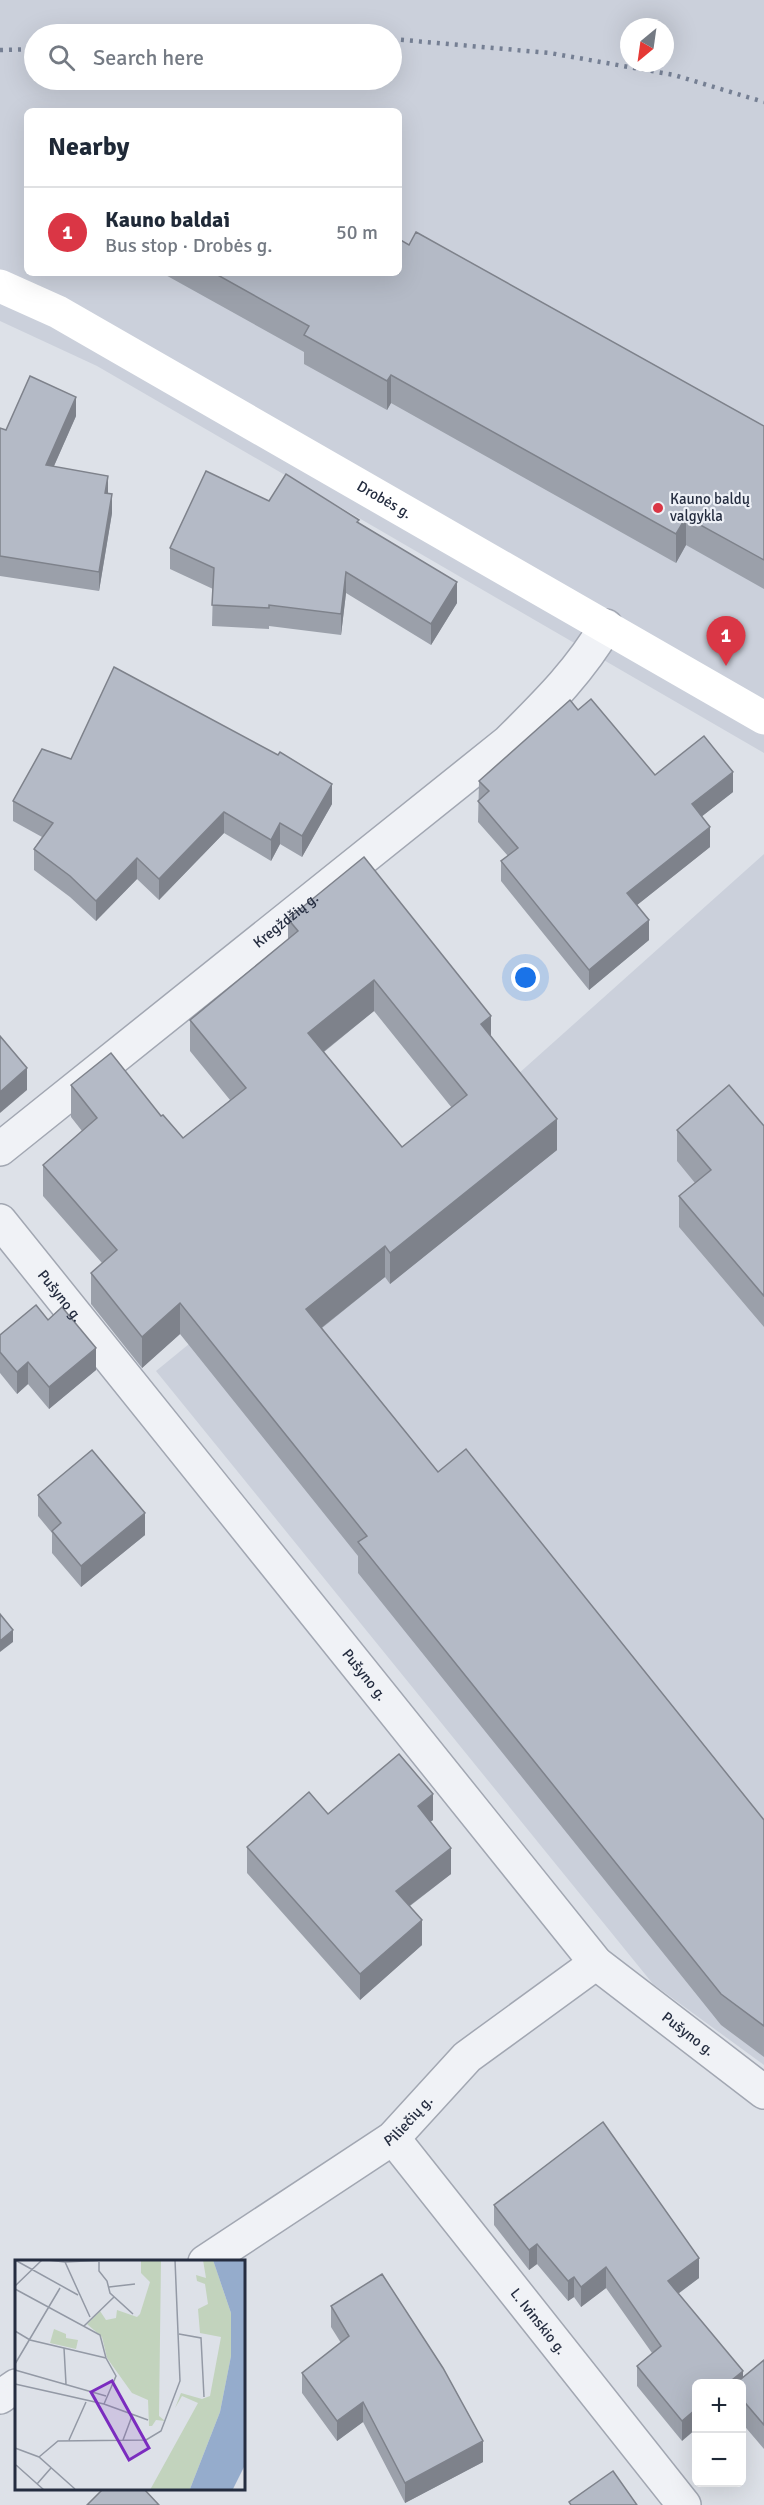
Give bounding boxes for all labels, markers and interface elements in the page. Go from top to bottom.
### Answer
north arrow [620,18,674,72]
search box [24,24,402,90]
icon: search [45,41,78,74]
text: Search here [93,44,204,71]
text: Nearby [48,131,129,163]
text: Kauno baldai [105,206,230,233]
text: 1 [62,220,73,245]
text: 50 m [336,220,378,245]
text: Bus stop · Drobės g. [105,233,273,258]
street label: Drobės g. [354,477,415,522]
place label: Kauno baldų valgykla [670,490,750,525]
marker: Kauno baldų valgykla [651,501,665,515]
pin: 1 [706,616,746,666]
street label: Kregždžių g. [249,889,322,952]
your location [511,963,540,992]
street label: Pušyno g. [34,1266,86,1325]
street label: Pušyno g. [338,1645,391,1704]
street label: Pušyno g. [658,2008,718,2060]
street label: Piliečių g. [381,2092,436,2150]
inset map [15,2260,244,2490]
street label: L. Ivinskio g. [507,2285,570,2358]
map controls [692,2379,746,2487]
button: + [692,2379,746,2433]
button: − [692,2433,746,2487]

